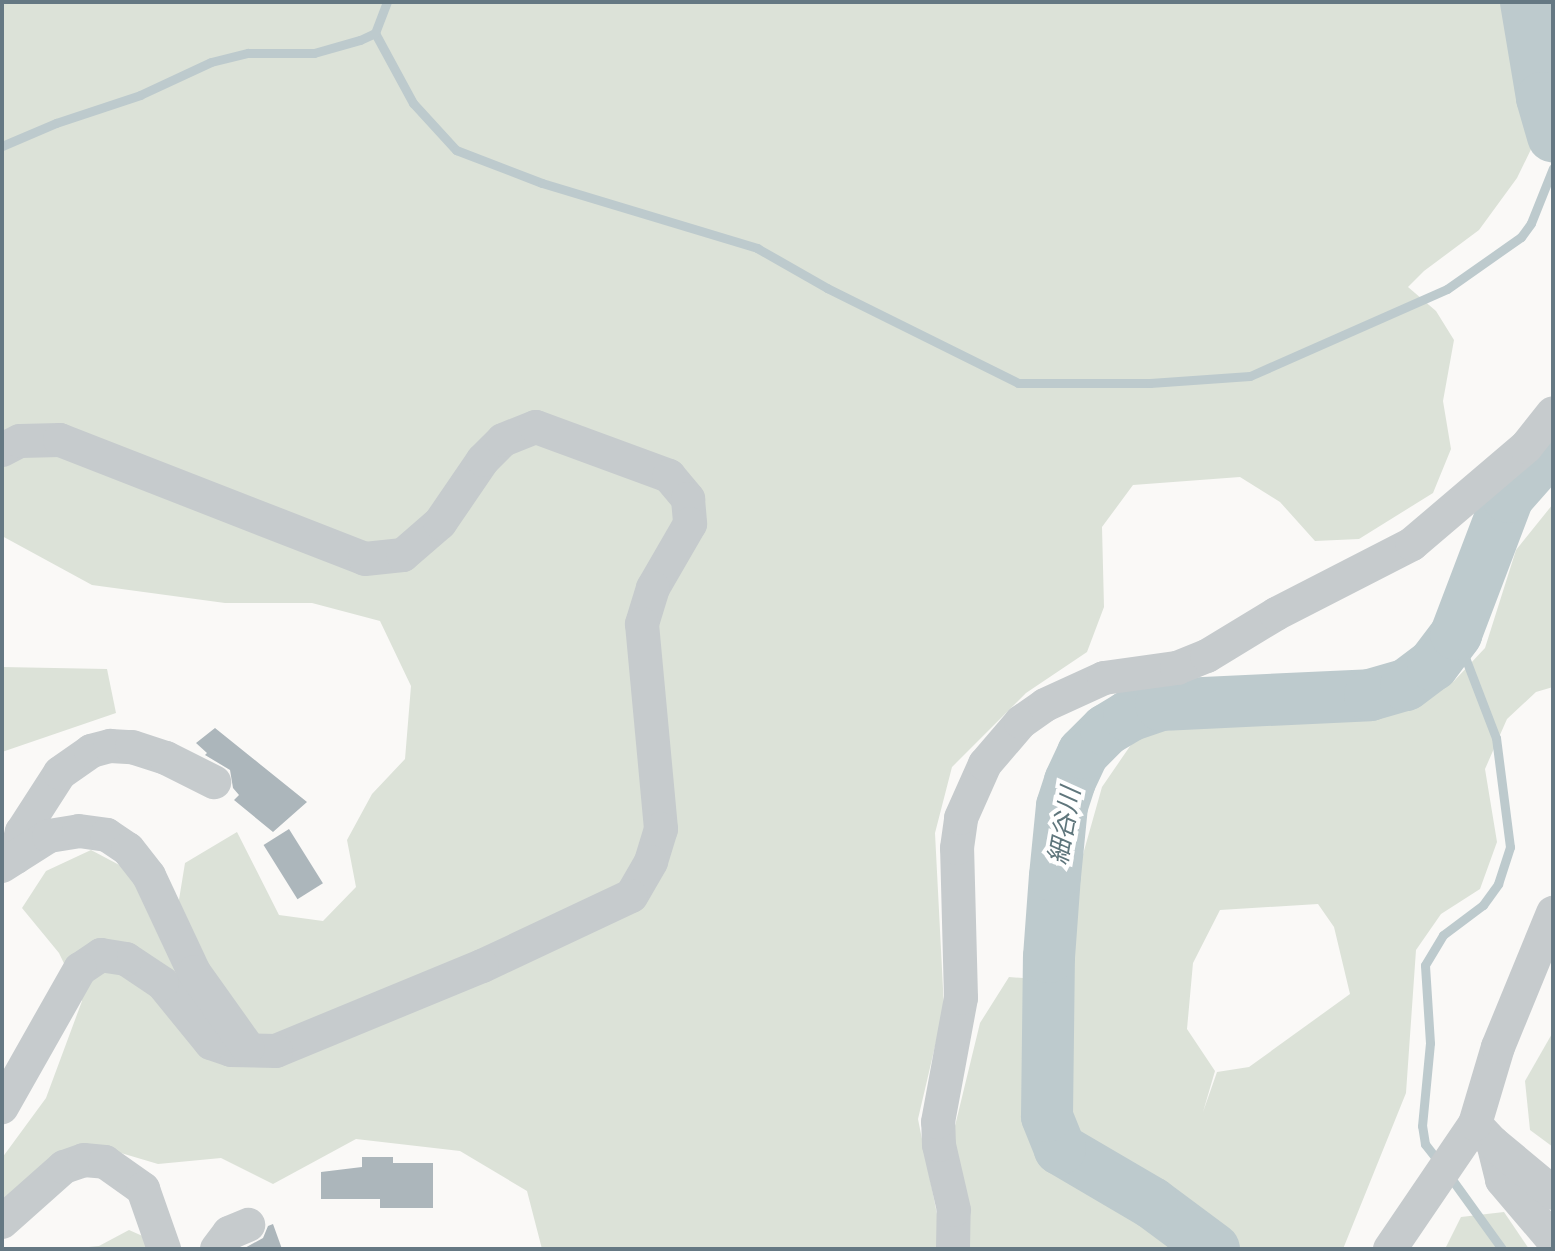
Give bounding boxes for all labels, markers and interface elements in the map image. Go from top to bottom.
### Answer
water label: 細谷川 [1042,785,1086,867]

